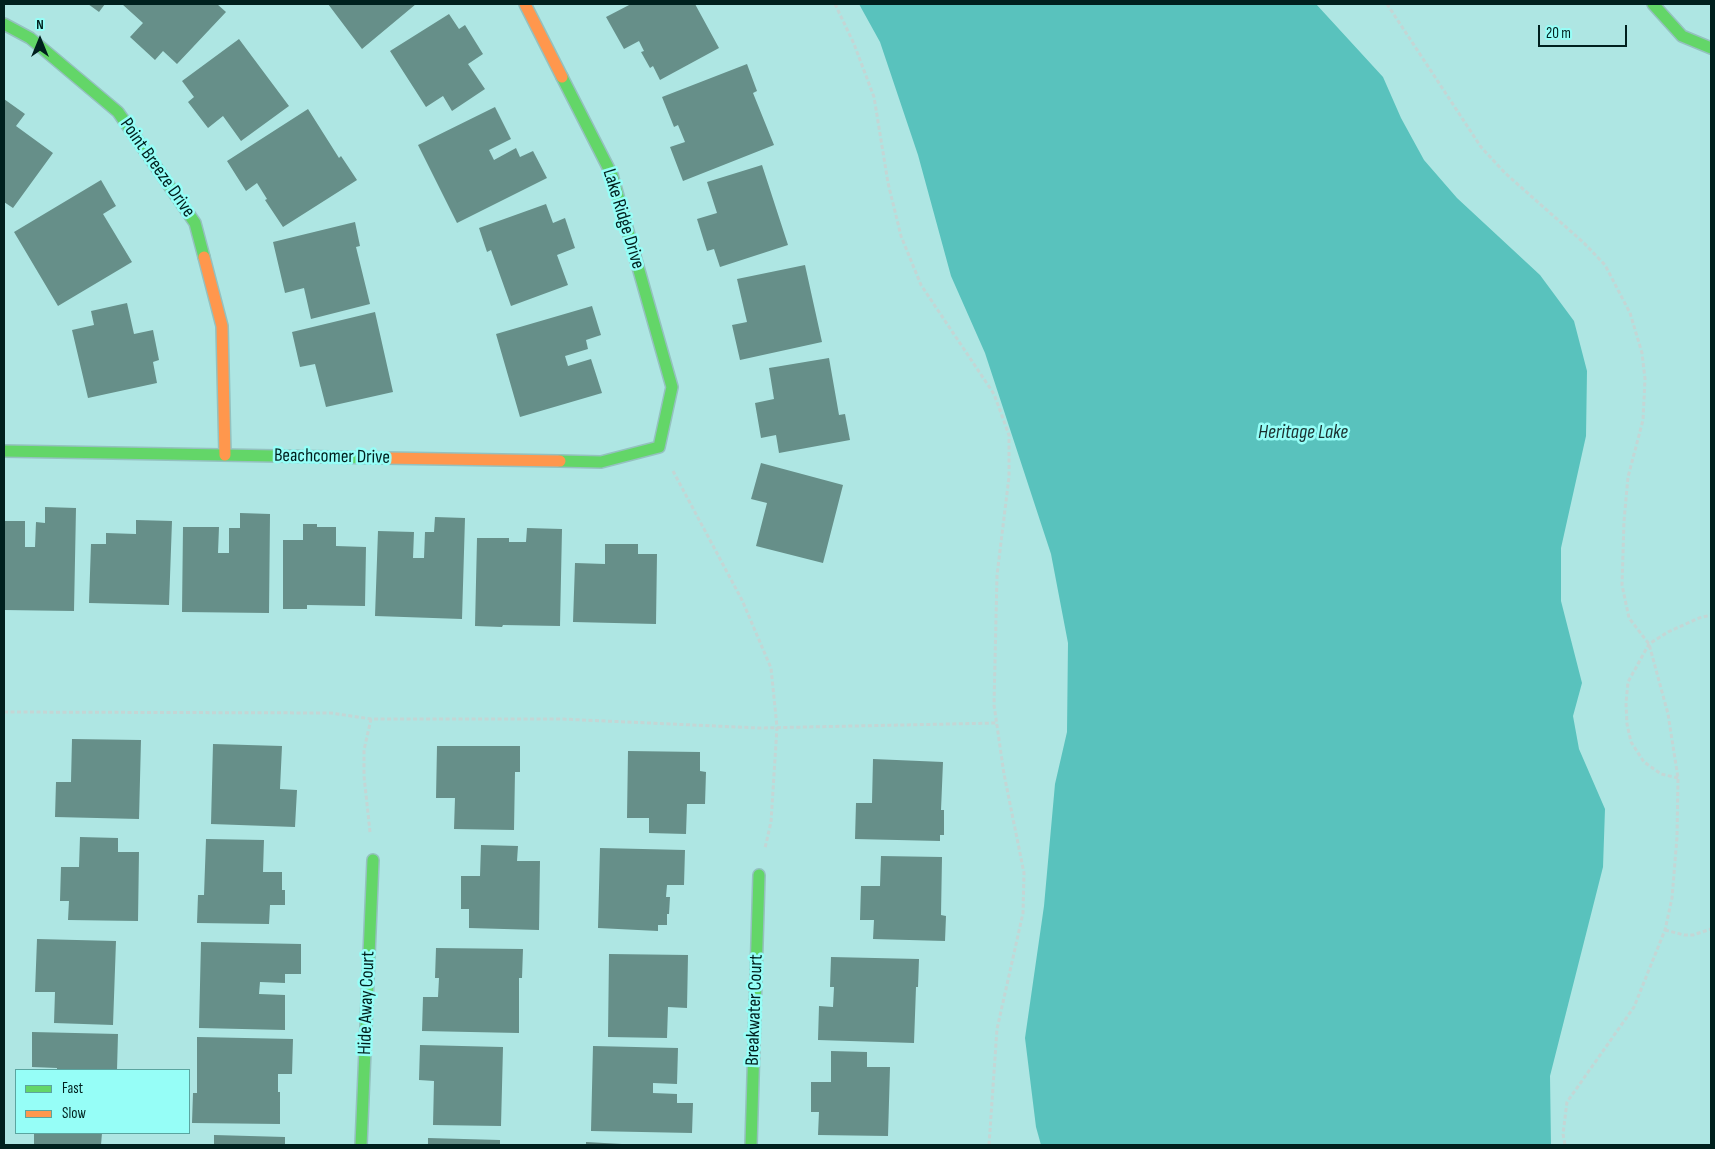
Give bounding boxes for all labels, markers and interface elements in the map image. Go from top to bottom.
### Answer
north arrow [15,15,65,65]
scale bar [1540,15,1629,47]
text: N [36,16,44,33]
text: 20 m [1546,24,1571,43]
street label: Point Breeze Drive [114,114,200,222]
street label: Lake Ridge Drive [597,166,649,272]
water label: Heritage Lake [1258,421,1348,445]
street label: Beachcomer Drive [274,445,390,469]
street label: Hide Away Court [354,951,380,1055]
street label: Breakwater Court [742,954,768,1066]
legend [15,1069,190,1134]
text: Fast [62,1079,83,1098]
text: Slow [62,1104,86,1123]

